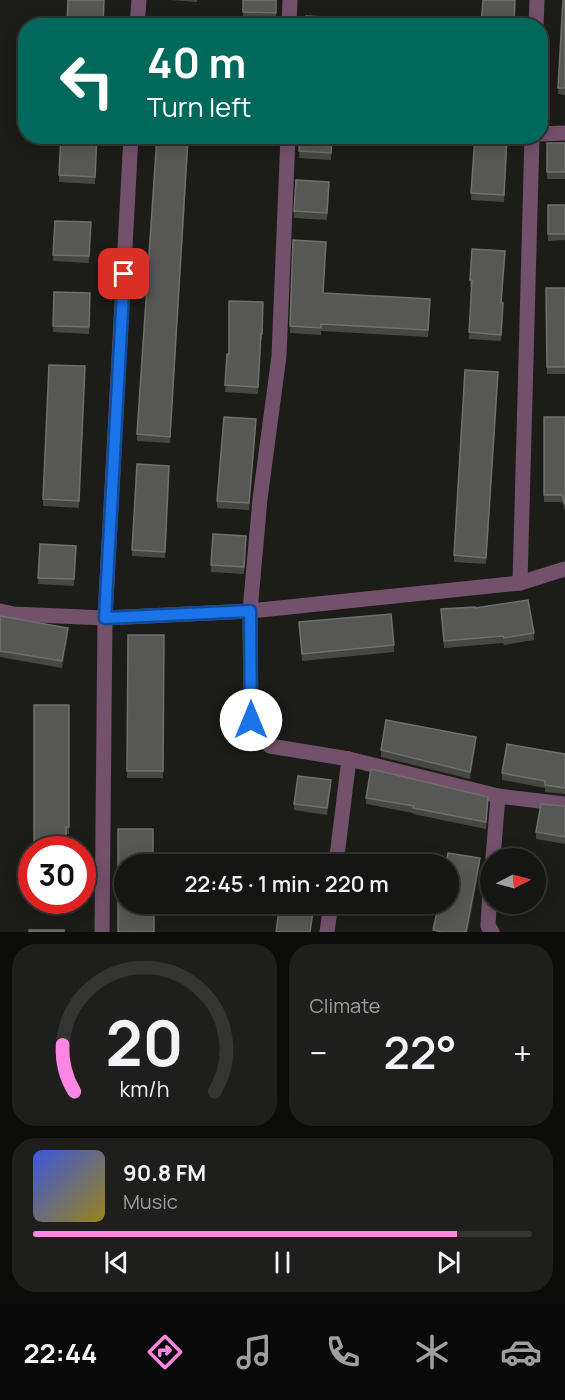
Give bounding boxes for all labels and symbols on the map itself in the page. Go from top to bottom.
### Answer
pin [98,248,149,299]
position arrow [219,688,283,752]
speed limit sign: 30 [18,836,96,914]
north arrow [480,848,546,914]

